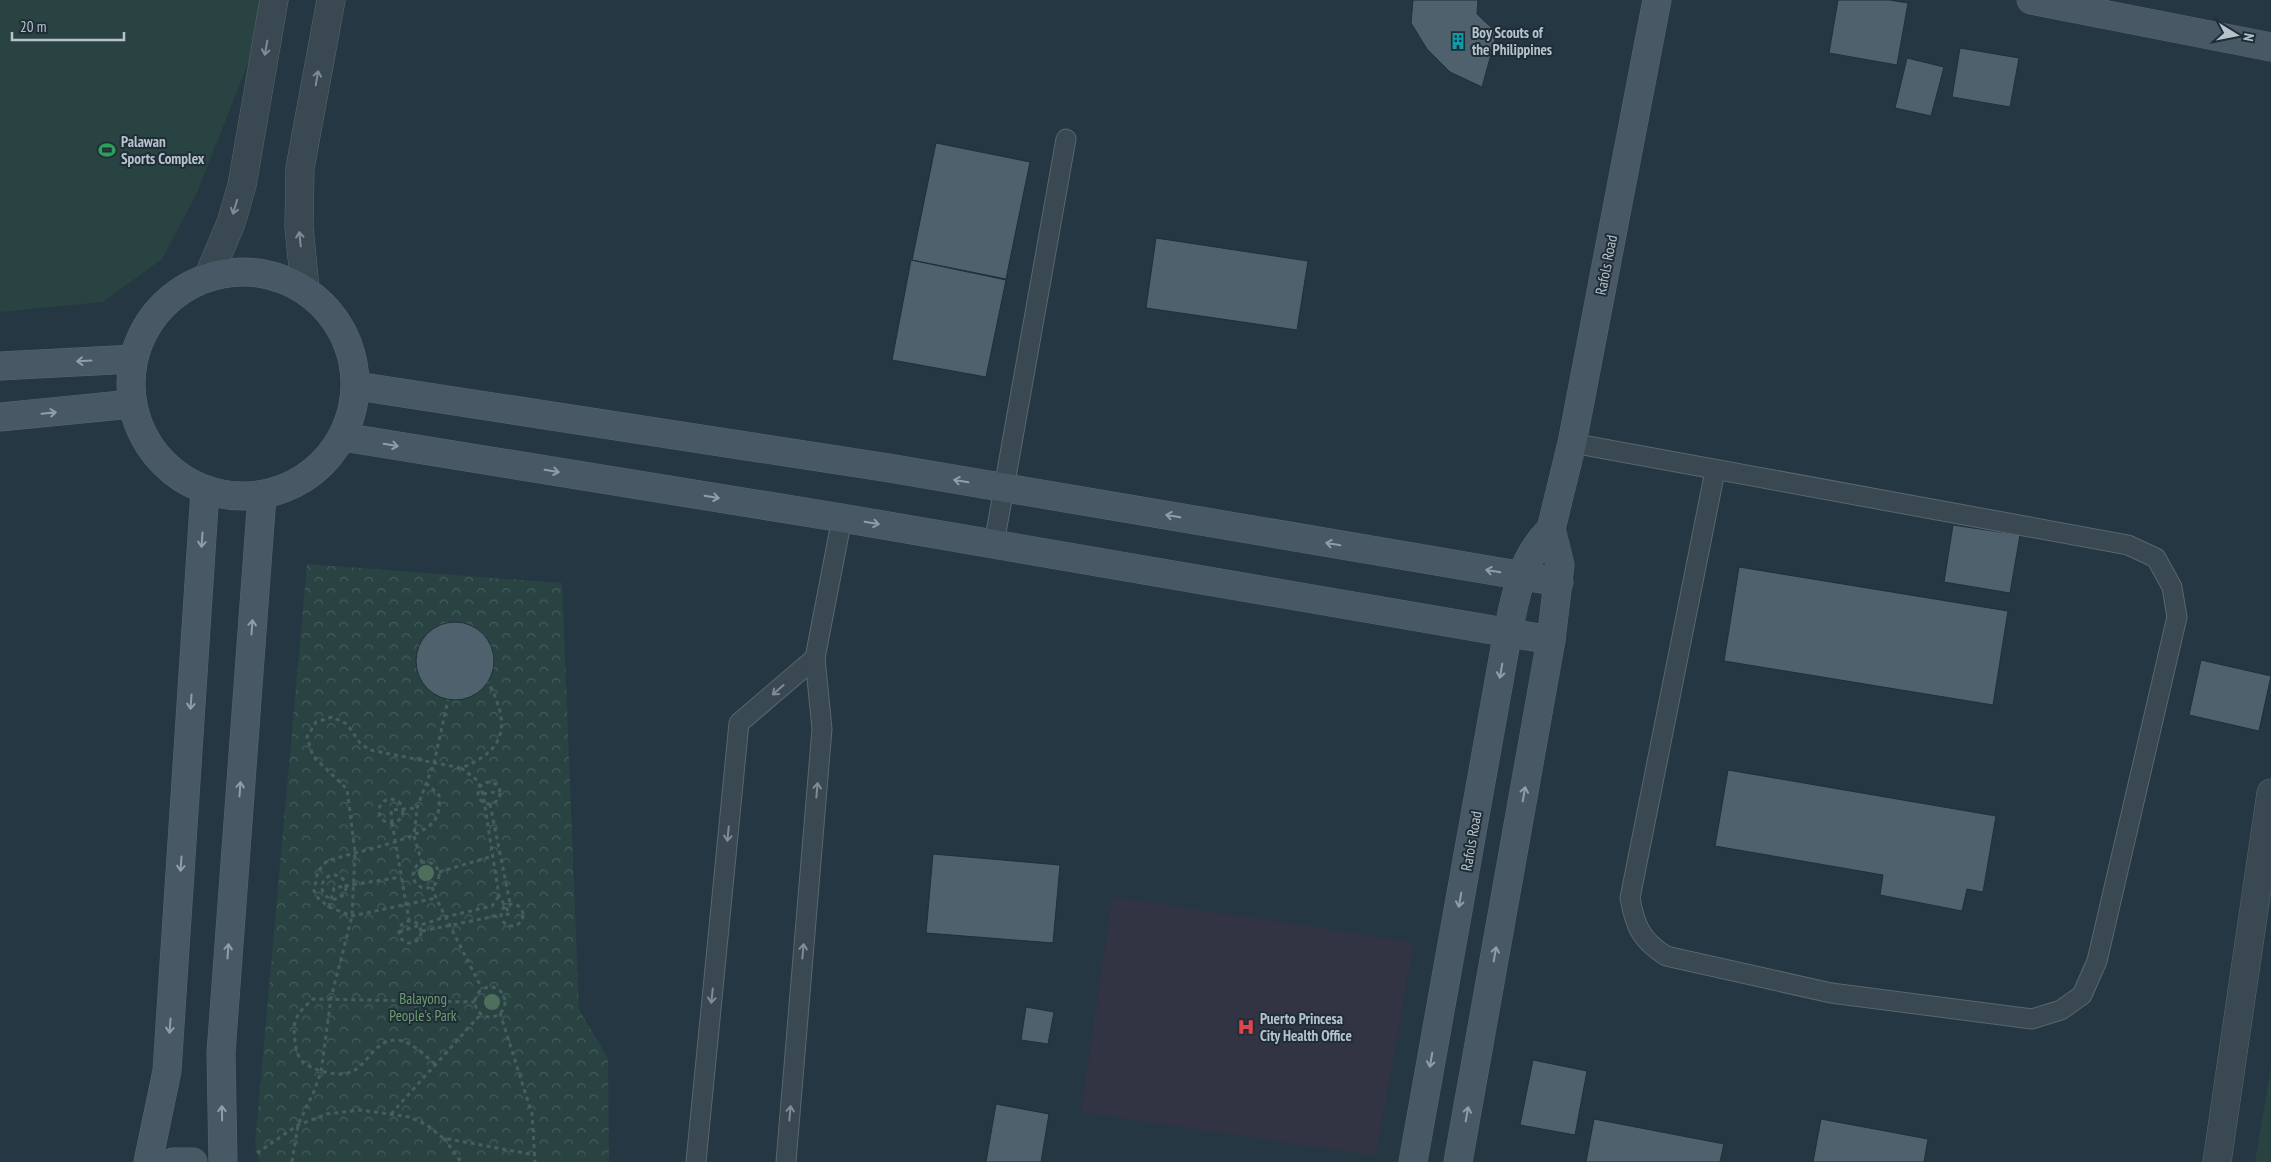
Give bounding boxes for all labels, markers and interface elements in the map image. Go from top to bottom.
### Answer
scale bar [12,10,125,42]
north arrow [2211,10,2261,60]
text: 20 m [20,17,46,36]
place label: Boy Scouts of the Philippines [1472,23,1552,59]
building icon: Boy Scouts of the Philippines [1448,31,1468,51]
text: N [2239,32,2258,43]
one-way arrow [260,40,270,56]
one-way arrow [312,71,322,87]
place label: Palawan Sports Complex [121,132,205,168]
sports icon: Palawan Sports Complex [97,140,117,160]
one-way arrow [230,199,240,215]
one-way arrow [295,231,305,247]
street label: Rafols Road [1591,233,1621,297]
one-way arrow [76,357,92,366]
one-way arrow [40,408,56,417]
one-way arrow [383,440,399,450]
one-way arrow [543,466,559,476]
one-way arrow [953,475,969,485]
one-way arrow [704,493,720,503]
one-way arrow [1165,511,1181,521]
one-way arrow [864,519,880,529]
one-way arrow [198,532,207,548]
one-way arrow [1325,538,1341,548]
one-way arrow [1486,565,1502,575]
one-way arrow [248,619,257,635]
one-way arrow [1496,663,1506,679]
one-way arrow [771,684,784,695]
one-way arrow [187,694,196,710]
one-way arrow [236,781,245,797]
one-way arrow [812,782,821,798]
one-way arrow [1519,786,1529,802]
street label: Rafols Road [1456,809,1486,873]
one-way arrow [723,826,733,842]
one-way arrow [176,856,185,872]
one-way arrow [1455,892,1464,908]
one-way arrow [224,943,233,959]
one-way arrow [798,944,808,960]
one-way arrow [1491,946,1501,962]
one-way arrow [708,987,717,1003]
park label: Balayong People's Park [389,989,457,1025]
place label: Puerto Princesa City Health Office [1260,1009,1352,1045]
hospital icon: Puerto Princesa City Health Office [1236,1017,1256,1037]
one-way arrow [165,1018,174,1034]
one-way arrow [1426,1052,1436,1068]
one-way arrow [217,1106,227,1122]
one-way arrow [785,1106,794,1122]
one-way arrow [1462,1106,1472,1122]

